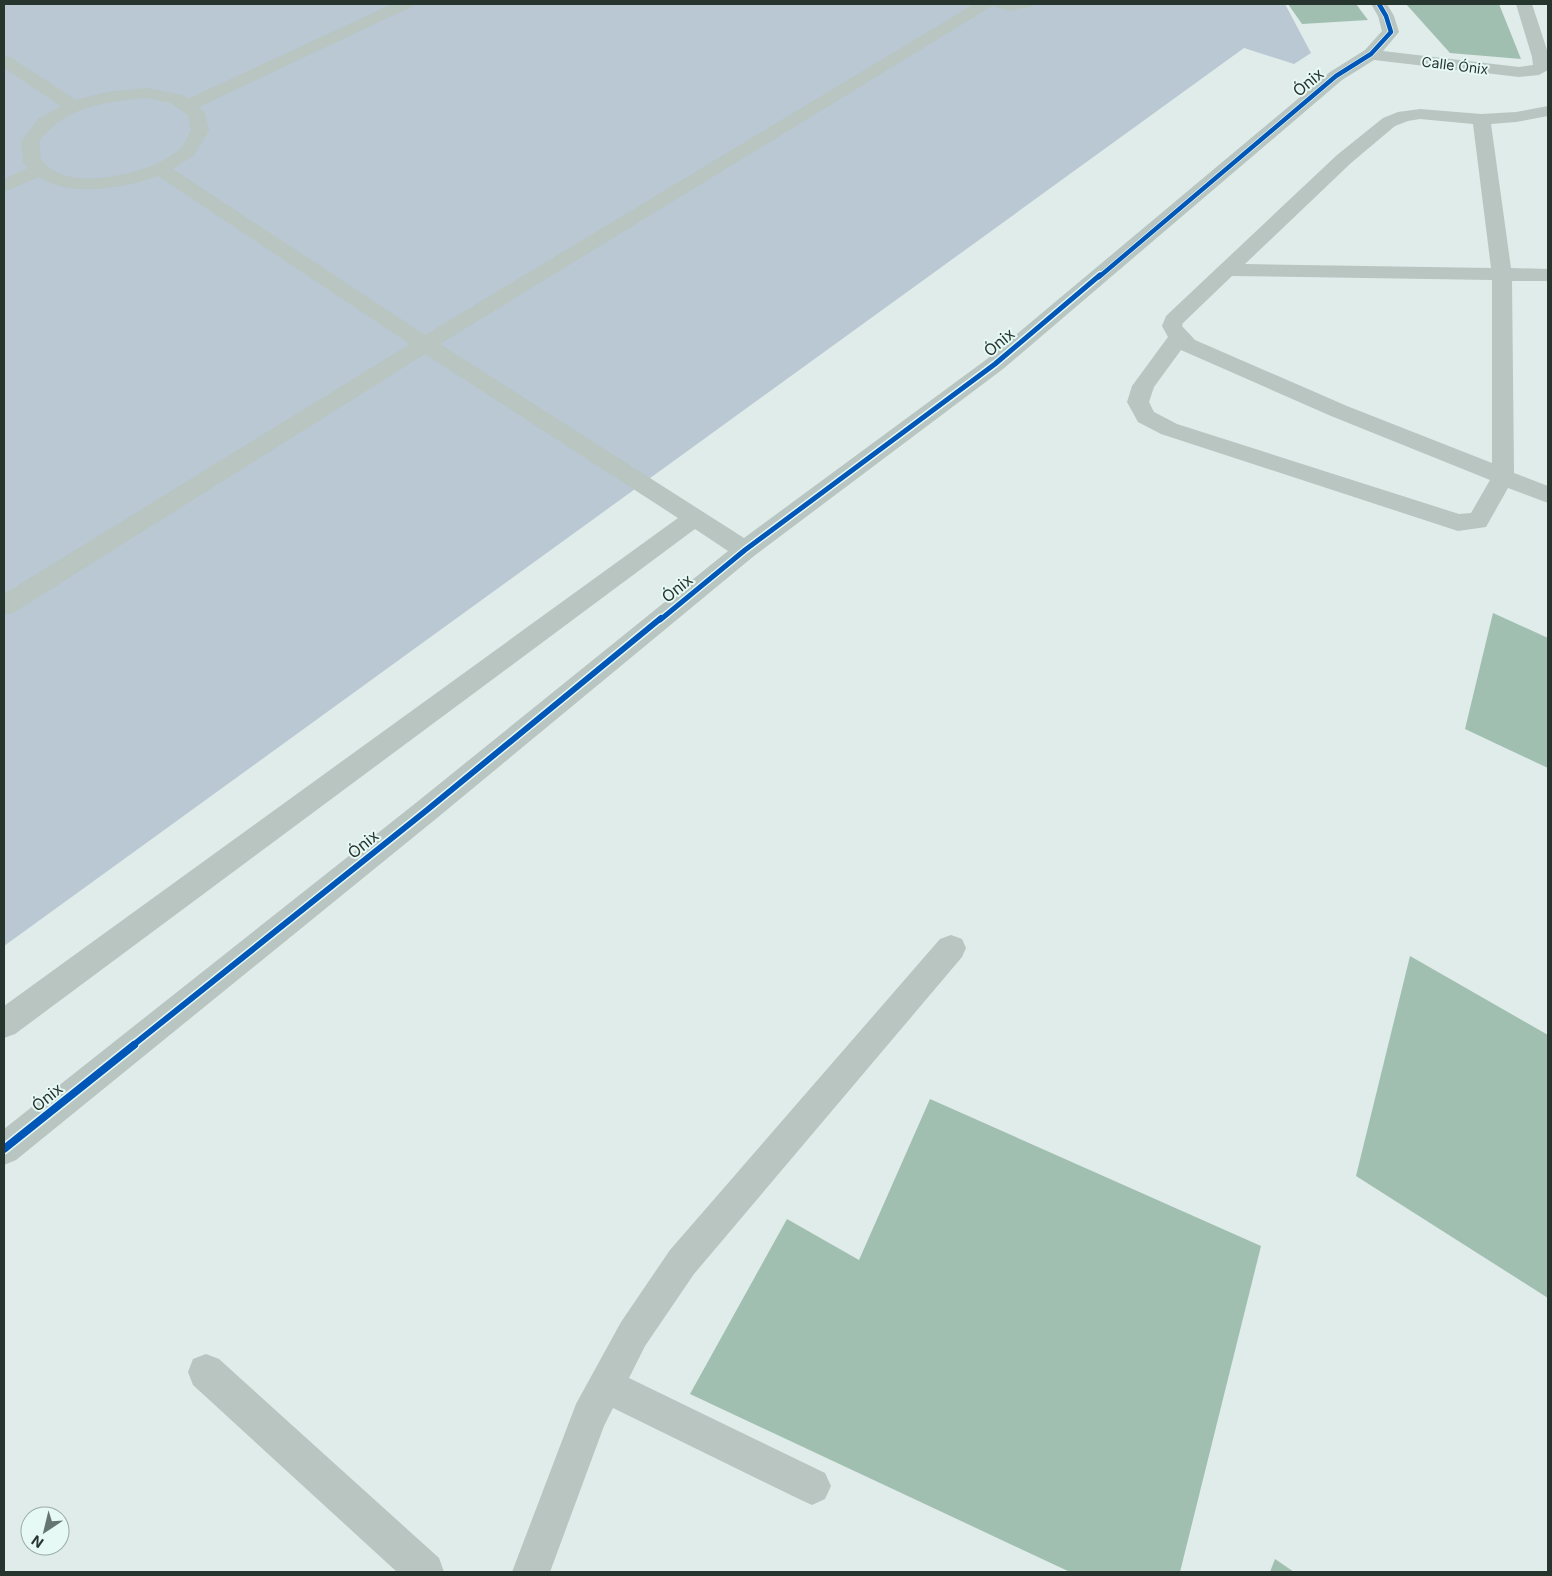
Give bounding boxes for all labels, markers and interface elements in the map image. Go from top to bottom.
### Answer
street label: Calle Ónix [1421,52,1490,78]
street label: Ónix [1288,63,1328,101]
street label: Ónix [979,323,1019,361]
street label: Ónix [657,569,697,607]
street label: Ónix [343,825,383,863]
street label: Ónix [27,1078,67,1116]
north arrow [20,1506,70,1556]
text: N [28,1532,47,1552]

